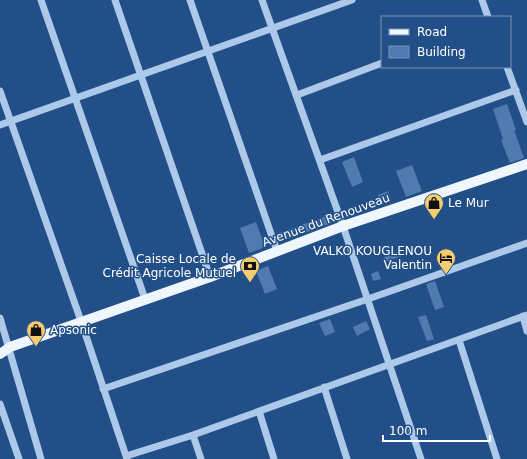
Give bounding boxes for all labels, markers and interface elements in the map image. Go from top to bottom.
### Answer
legend [381,16,511,68]
text: Road [417,25,447,39]
text: Building [417,45,466,59]
street label: Avenue du Renouveau [260,190,392,250]
shop icon: Le Mur [423,192,445,220]
place label: Le Mur [448,196,489,210]
place label: VALKO KOUGLENOU Valentin [313,244,432,272]
hotel icon: VALKO KOUGLENOU Valentin [435,247,457,275]
place label: Caisse Locale de Crédit Agricole Mutuel [103,252,236,280]
bank icon: Caisse Locale de Crédit Agricole Mutuel [239,255,261,283]
shop icon: Apsonic [25,319,47,347]
place label: Apsonic [50,323,97,337]
scale bar [383,417,490,443]
text: 100 m [389,424,427,438]

